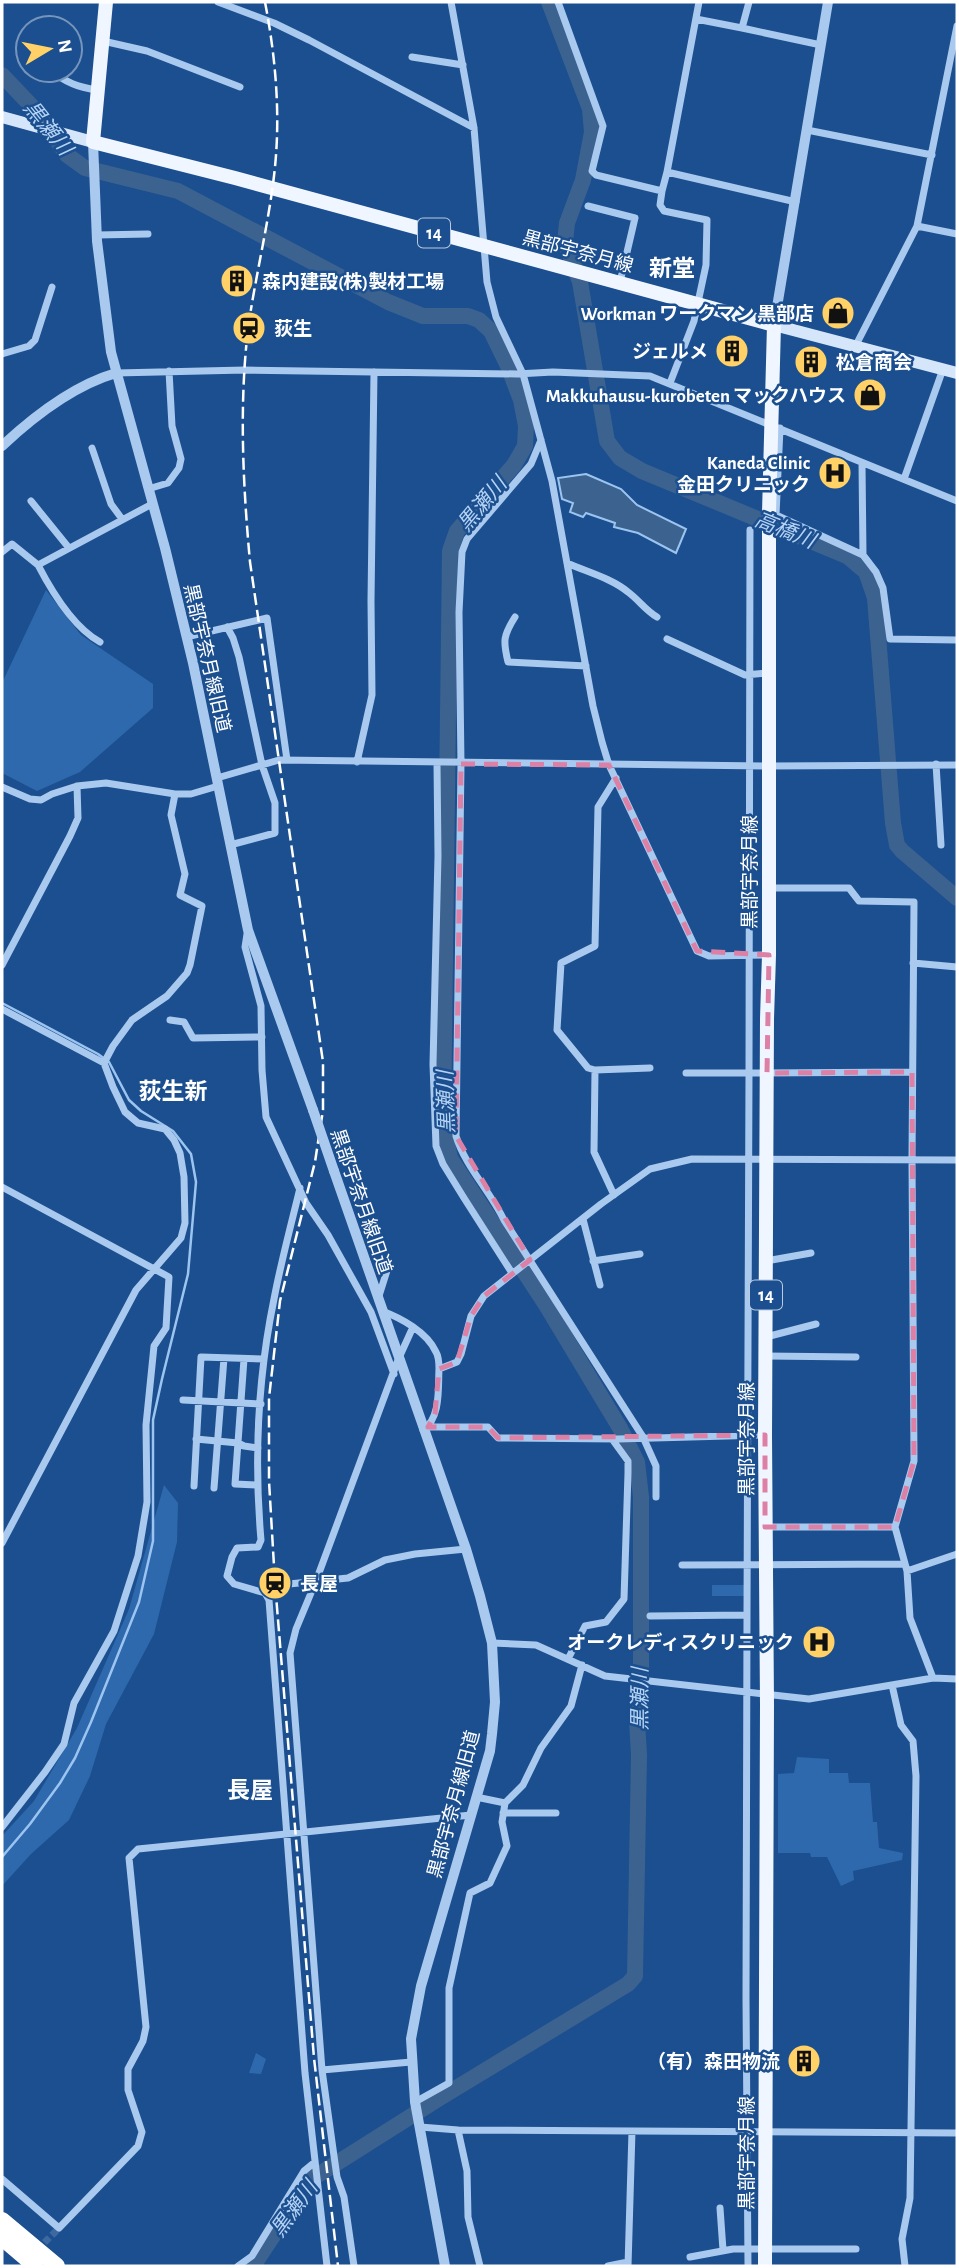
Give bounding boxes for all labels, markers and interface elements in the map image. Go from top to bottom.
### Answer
north arrow [14,14,84,84]
text: N [54,38,75,54]
water label: 黒瀬川 [20,97,78,161]
road number: 14 [418,218,450,247]
street label: 黒部宇奈月線 [520,228,635,276]
district label: 新堂 [649,256,695,281]
building icon: 森内建設(株)製材工場 [218,262,256,300]
place label: 森内建設(株)製材工場 [262,271,444,292]
shop icon: Workman ワークマン 黒部店 [819,294,857,332]
place label: Workman ワークマン 黒部店 [580,304,814,324]
station icon: 荻生 [230,309,268,347]
place label: 荻生 [274,319,312,339]
building icon: ジェルメ [713,332,751,370]
place label: ジェルメ [632,342,708,362]
building icon: 松倉商会 [792,343,830,381]
place label: 松倉商会 [836,353,912,373]
shop icon: Makkuhausu-kurobeten マックハウス [851,376,889,414]
place label: Makkuhausu-kurobeten マックハウス [546,386,846,406]
place label: Kaneda Clinic 金田クリニック [677,454,811,495]
hospital icon: Kaneda Clinic 金田クリニック [816,454,854,492]
water label: 黒瀬川 [453,471,512,535]
water label: 高橋川 [752,508,820,553]
street label: 黒部宇奈月線旧道 [180,582,234,735]
street label: 黒部宇奈月線 [740,815,760,929]
water label: 黒瀬川 [434,1068,458,1134]
district label: 荻生新 [139,1079,208,1104]
street label: 黒部宇奈月線旧道 [327,1126,395,1276]
road number: 14 [750,1280,782,1310]
street label: 黒部宇奈月線 [737,1382,757,1496]
station icon: 長屋 [256,1564,294,1602]
place label: 長屋 [300,1575,338,1594]
hospital icon: オークレディスクリニック [800,1623,838,1661]
place label: オークレディスクリニック [567,1632,794,1653]
water label: 黒瀬川 [629,1666,651,1731]
street label: 黒部宇奈月線旧道 [425,1728,483,1880]
district label: 長屋 [227,1779,273,1803]
building icon: （有）森田物流 [785,2042,823,2080]
place label: （有）森田物流 [647,2051,780,2072]
street label: 黒部宇奈月線 [737,2096,757,2210]
water label: 黒瀬川 [267,2175,323,2241]

